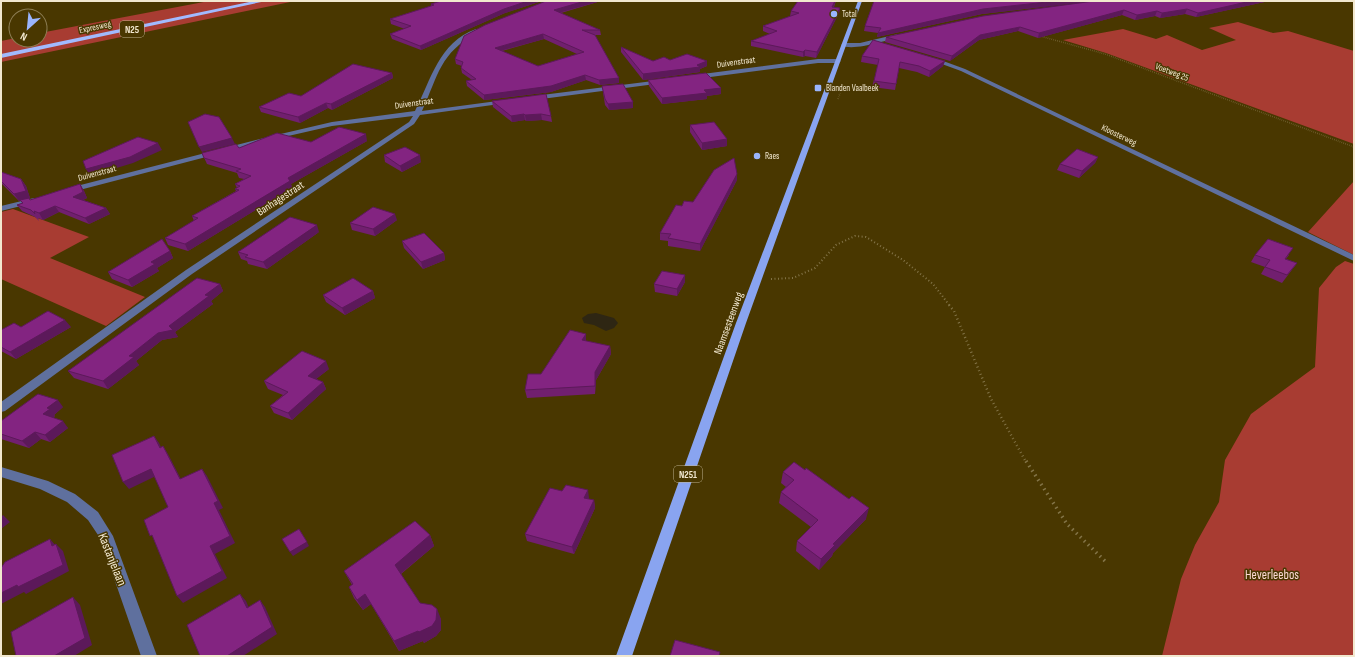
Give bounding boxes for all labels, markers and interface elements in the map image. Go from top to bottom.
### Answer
north arrow [8,8,48,48]
marker: Total [829,9,839,19]
place label: Total [842,9,857,20]
street label: Expresweg [78,19,112,36]
road number: N25 [120,21,144,37]
text: N [18,29,29,44]
street label: Duivenstraat [716,54,756,71]
street label: Voetweg 25 [1154,61,1190,84]
marker: Blanden Vaalbeek [813,83,823,93]
place label: Blanden Vaalbeek [826,83,879,94]
street label: Duivenstraat [394,95,434,112]
street label: Kloosterweg [1099,122,1139,149]
marker: Raes [752,151,762,161]
place label: Raes [765,151,779,162]
street label: Duivenstraat [77,163,118,184]
street label: Banhagestraat [254,178,307,218]
street label: Naamsesteenweg [711,290,746,356]
road number: N251 [674,466,702,482]
street label: Kastanjelaan [94,531,130,588]
park label: Heverleebos [1245,567,1299,583]

